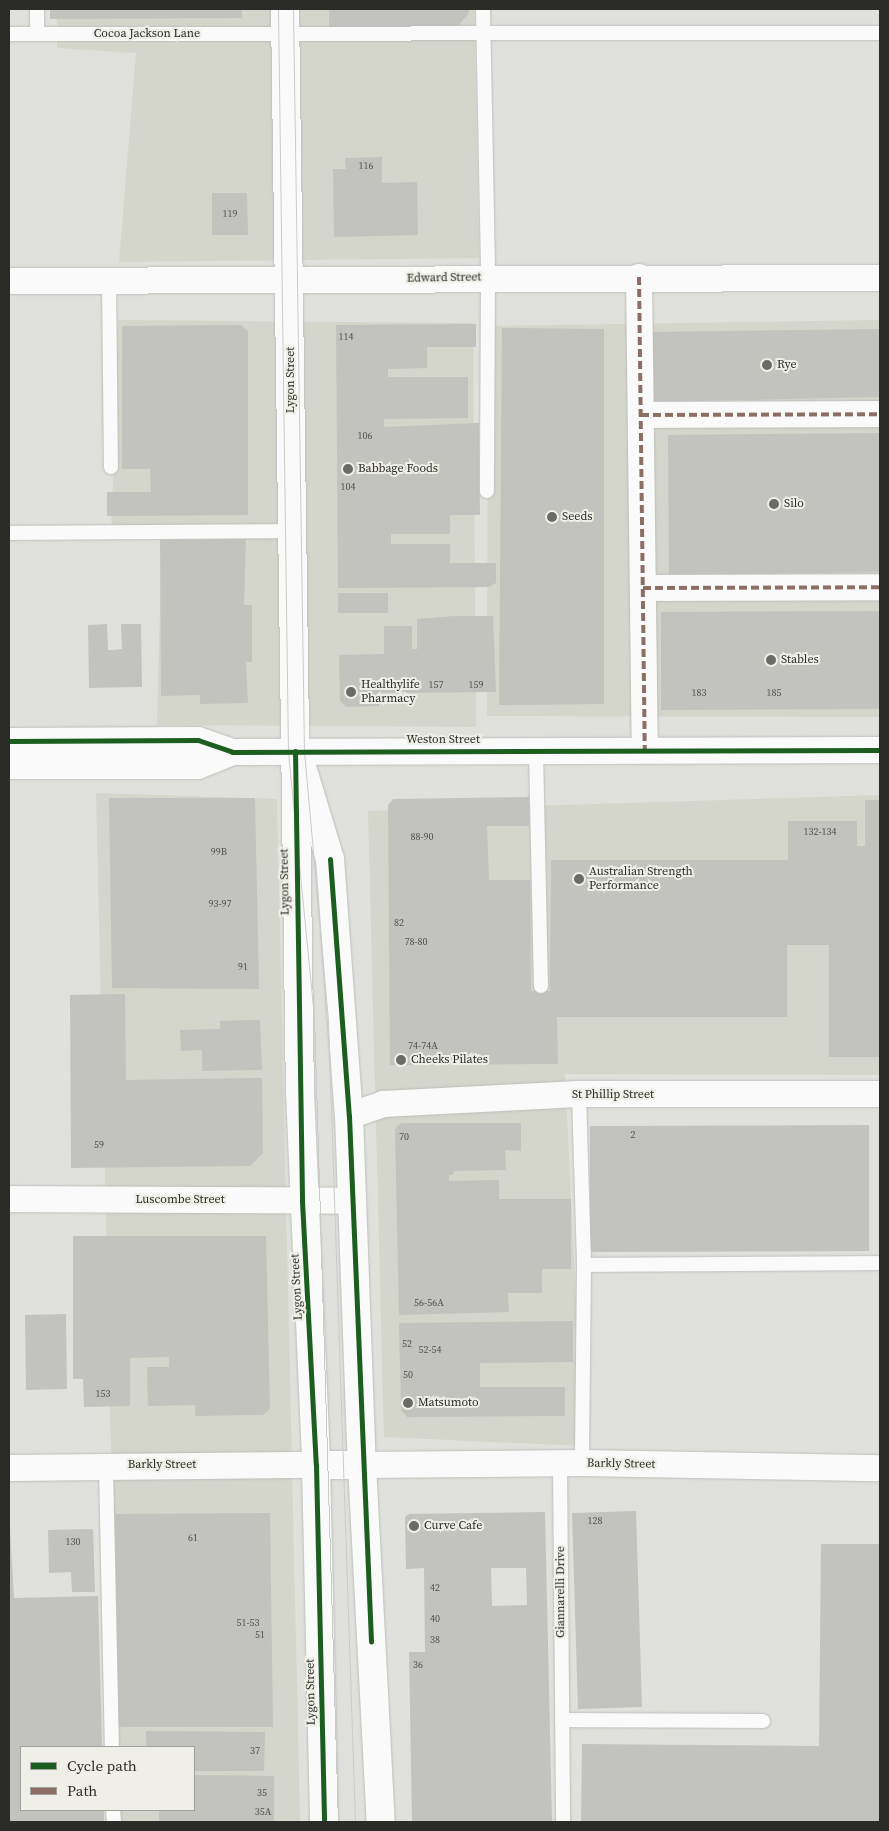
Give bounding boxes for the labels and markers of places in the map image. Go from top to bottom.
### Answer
place label: Rye [777,358,797,372]
marker: Rye [761,359,773,371]
place label: Babbage Foods [358,462,438,476]
marker: Babbage Foods [342,463,354,475]
place label: Silo [784,497,804,511]
marker: Silo [768,498,780,510]
place label: Seeds [562,510,592,524]
marker: Seeds [546,511,558,523]
place label: Stables [781,653,819,667]
marker: Stables [765,654,777,666]
place label: Healthylife Pharmacy [361,678,420,706]
marker: Healthylife Pharmacy [345,686,357,698]
place label: Australian Strength Performance [589,865,693,893]
marker: Australian Strength Performance [573,873,585,885]
place label: Cheeks Pilates [411,1053,488,1067]
marker: Cheeks Pilates [395,1054,407,1066]
place label: Matsumoto [418,1396,479,1410]
marker: Matsumoto [402,1397,414,1409]
place label: Curve Cafe [424,1519,482,1533]
marker: Curve Cafe [408,1520,420,1532]

